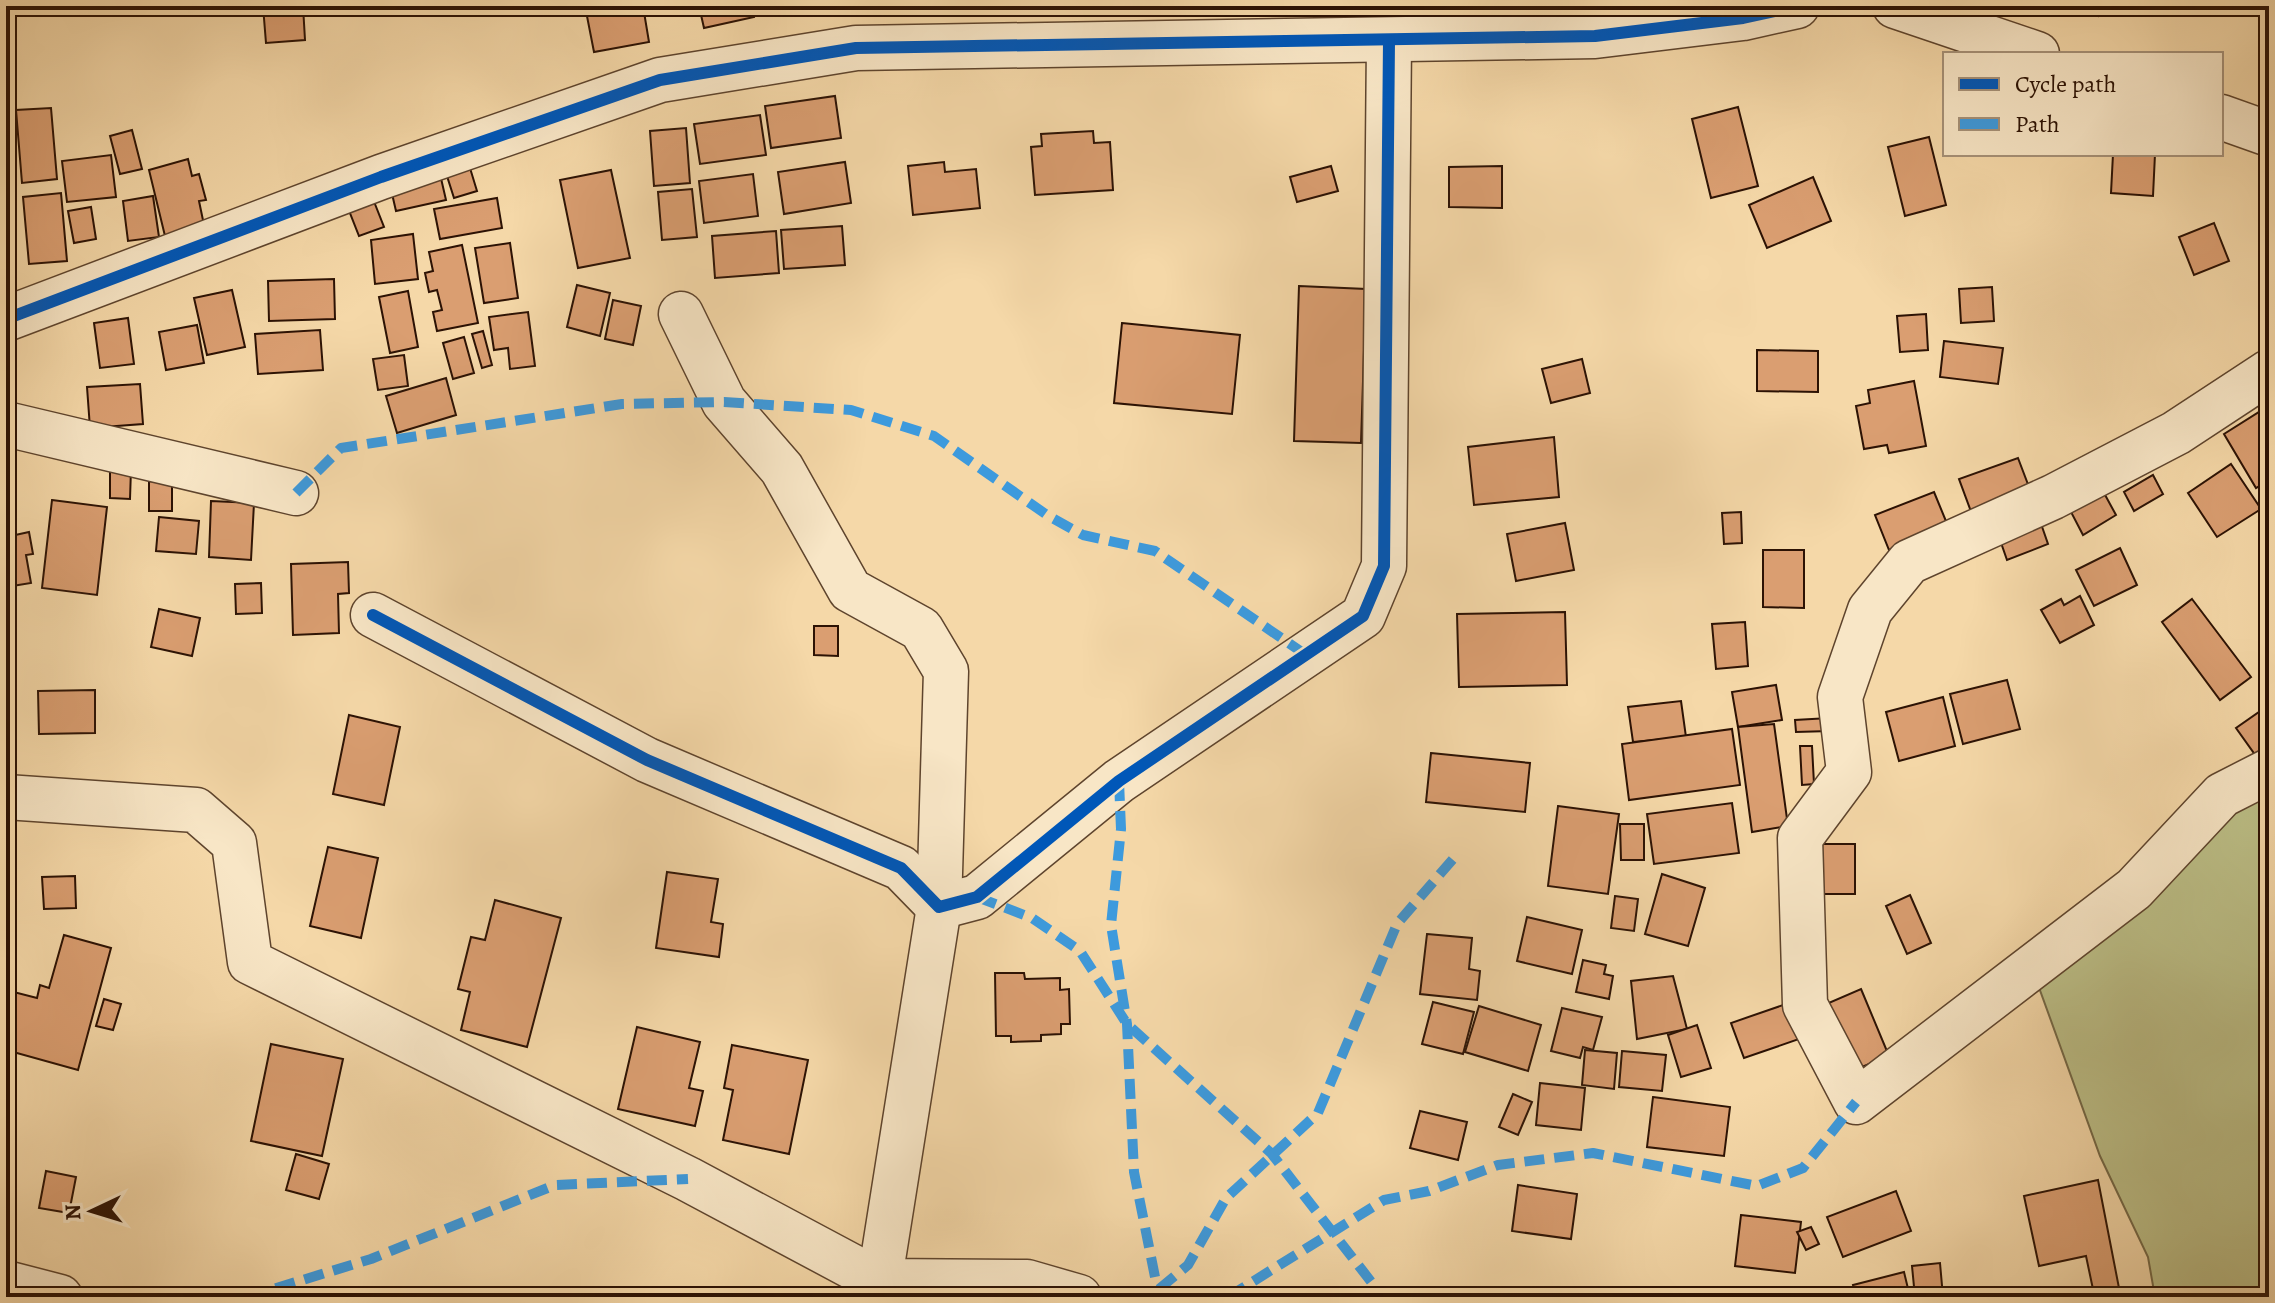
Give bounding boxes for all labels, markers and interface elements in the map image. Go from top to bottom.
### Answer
legend [1943,52,2223,156]
text: Cycle path [2015,68,2116,100]
text: Path [2015,108,2060,140]
north arrow [52,1171,132,1251]
text: N [58,1203,89,1221]

